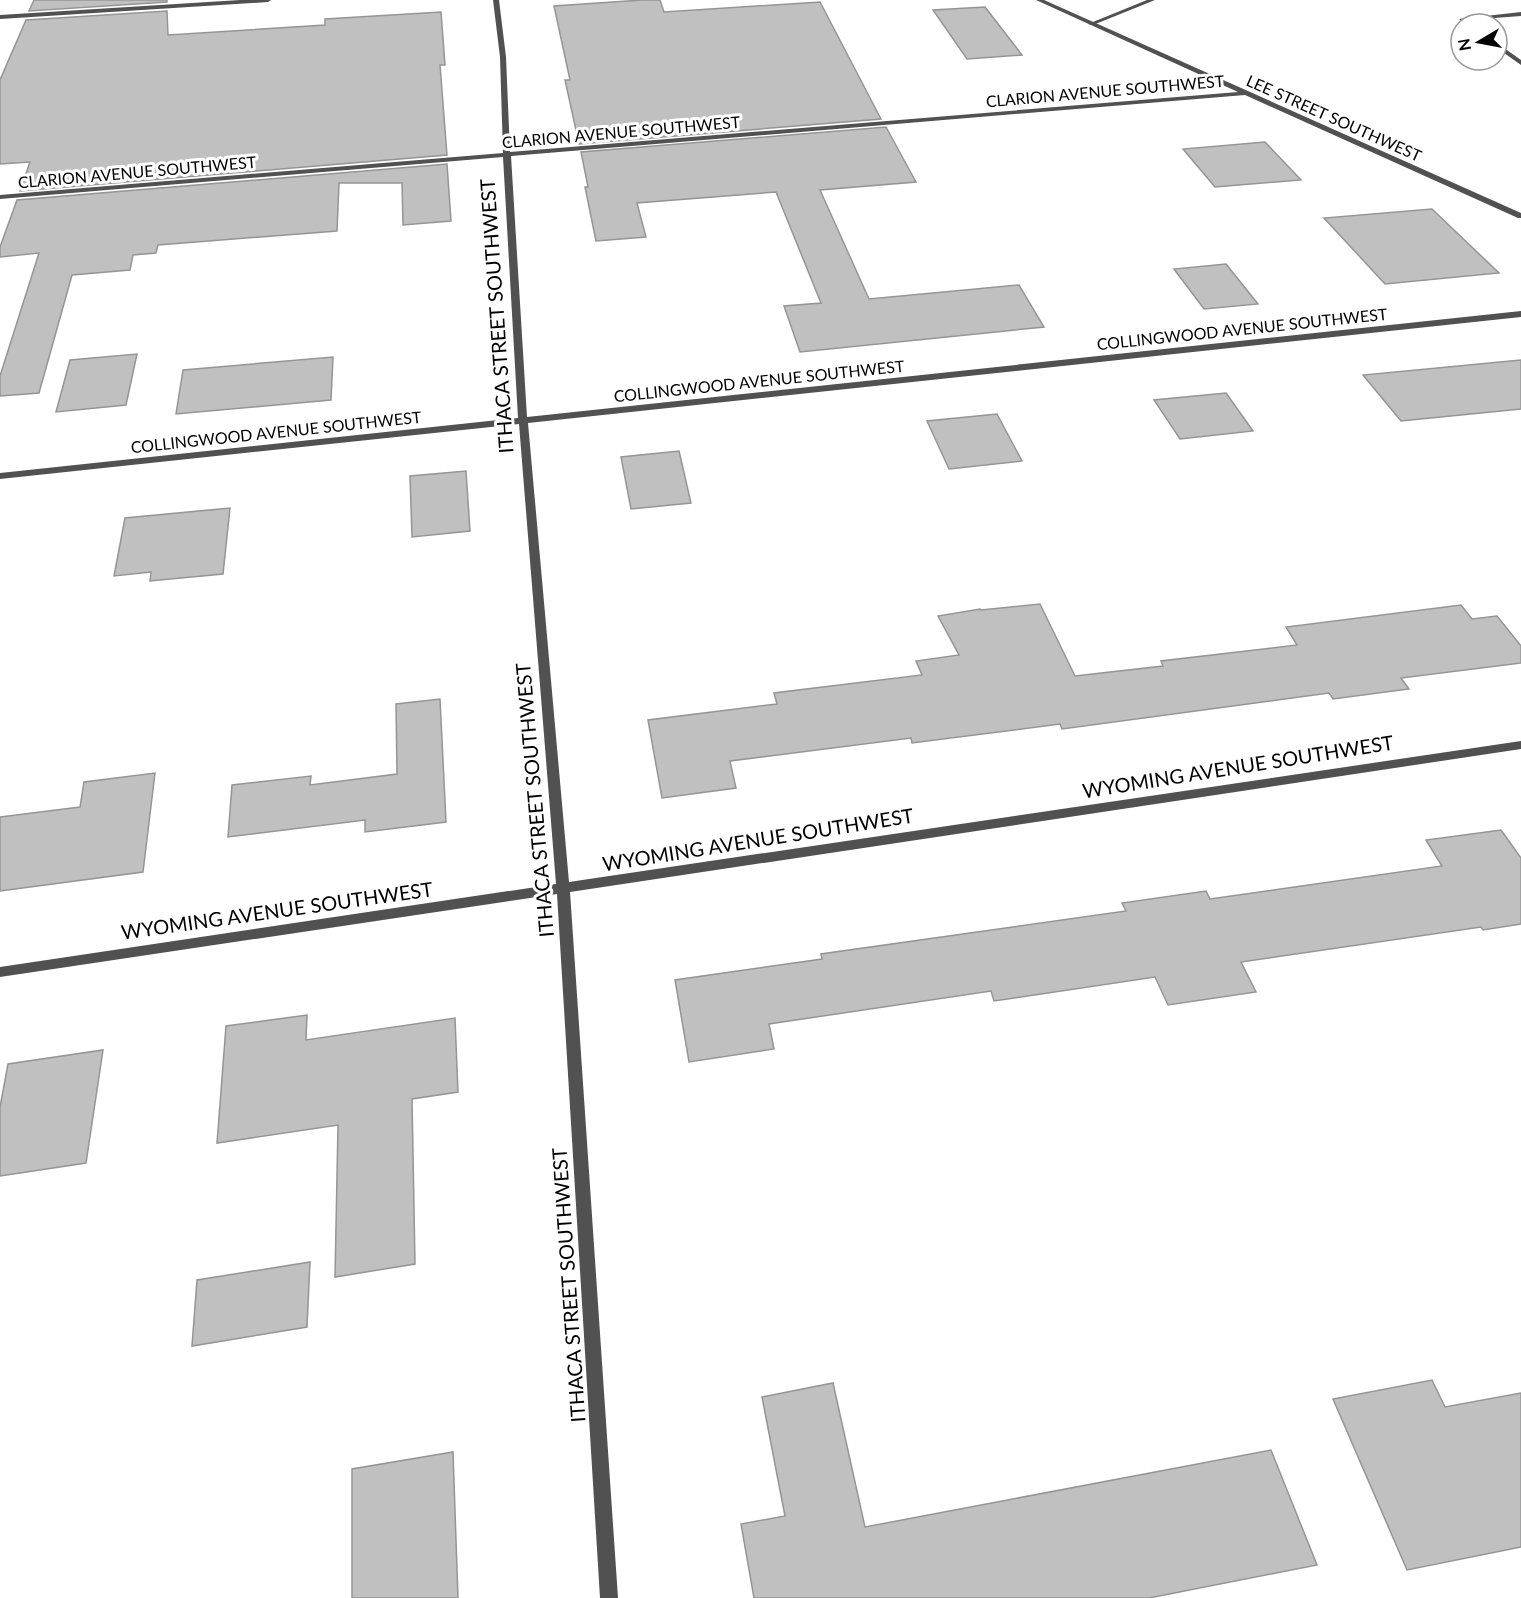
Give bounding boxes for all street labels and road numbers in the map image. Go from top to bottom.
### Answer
street label: LEE STREET SOUTHWEST [1244,70,1425,165]
street label: CLARION AVENUE SOUTHWEST [985,71,1225,110]
street label: CLARION AVENUE SOUTHWEST [501,112,741,151]
street label: CLARION AVENUE SOUTHWEST [17,152,257,191]
street label: ITHACA STREET SOUTHWEST [474,178,518,454]
street label: COLLINGWOOD AVENUE SOUTHWEST [1096,304,1389,353]
street label: COLLINGWOOD AVENUE SOUTHWEST [613,356,906,405]
street label: COLLINGWOOD AVENUE SOUTHWEST [130,407,423,456]
street label: ITHACA STREET SOUTHWEST [510,662,558,938]
street label: WYOMING AVENUE SOUTHWEST [1081,730,1395,802]
street label: WYOMING AVENUE SOUTHWEST [601,803,915,875]
street label: WYOMING AVENUE SOUTHWEST [119,876,435,944]
street label: ITHACA STREET SOUTHWEST [546,1147,590,1423]

